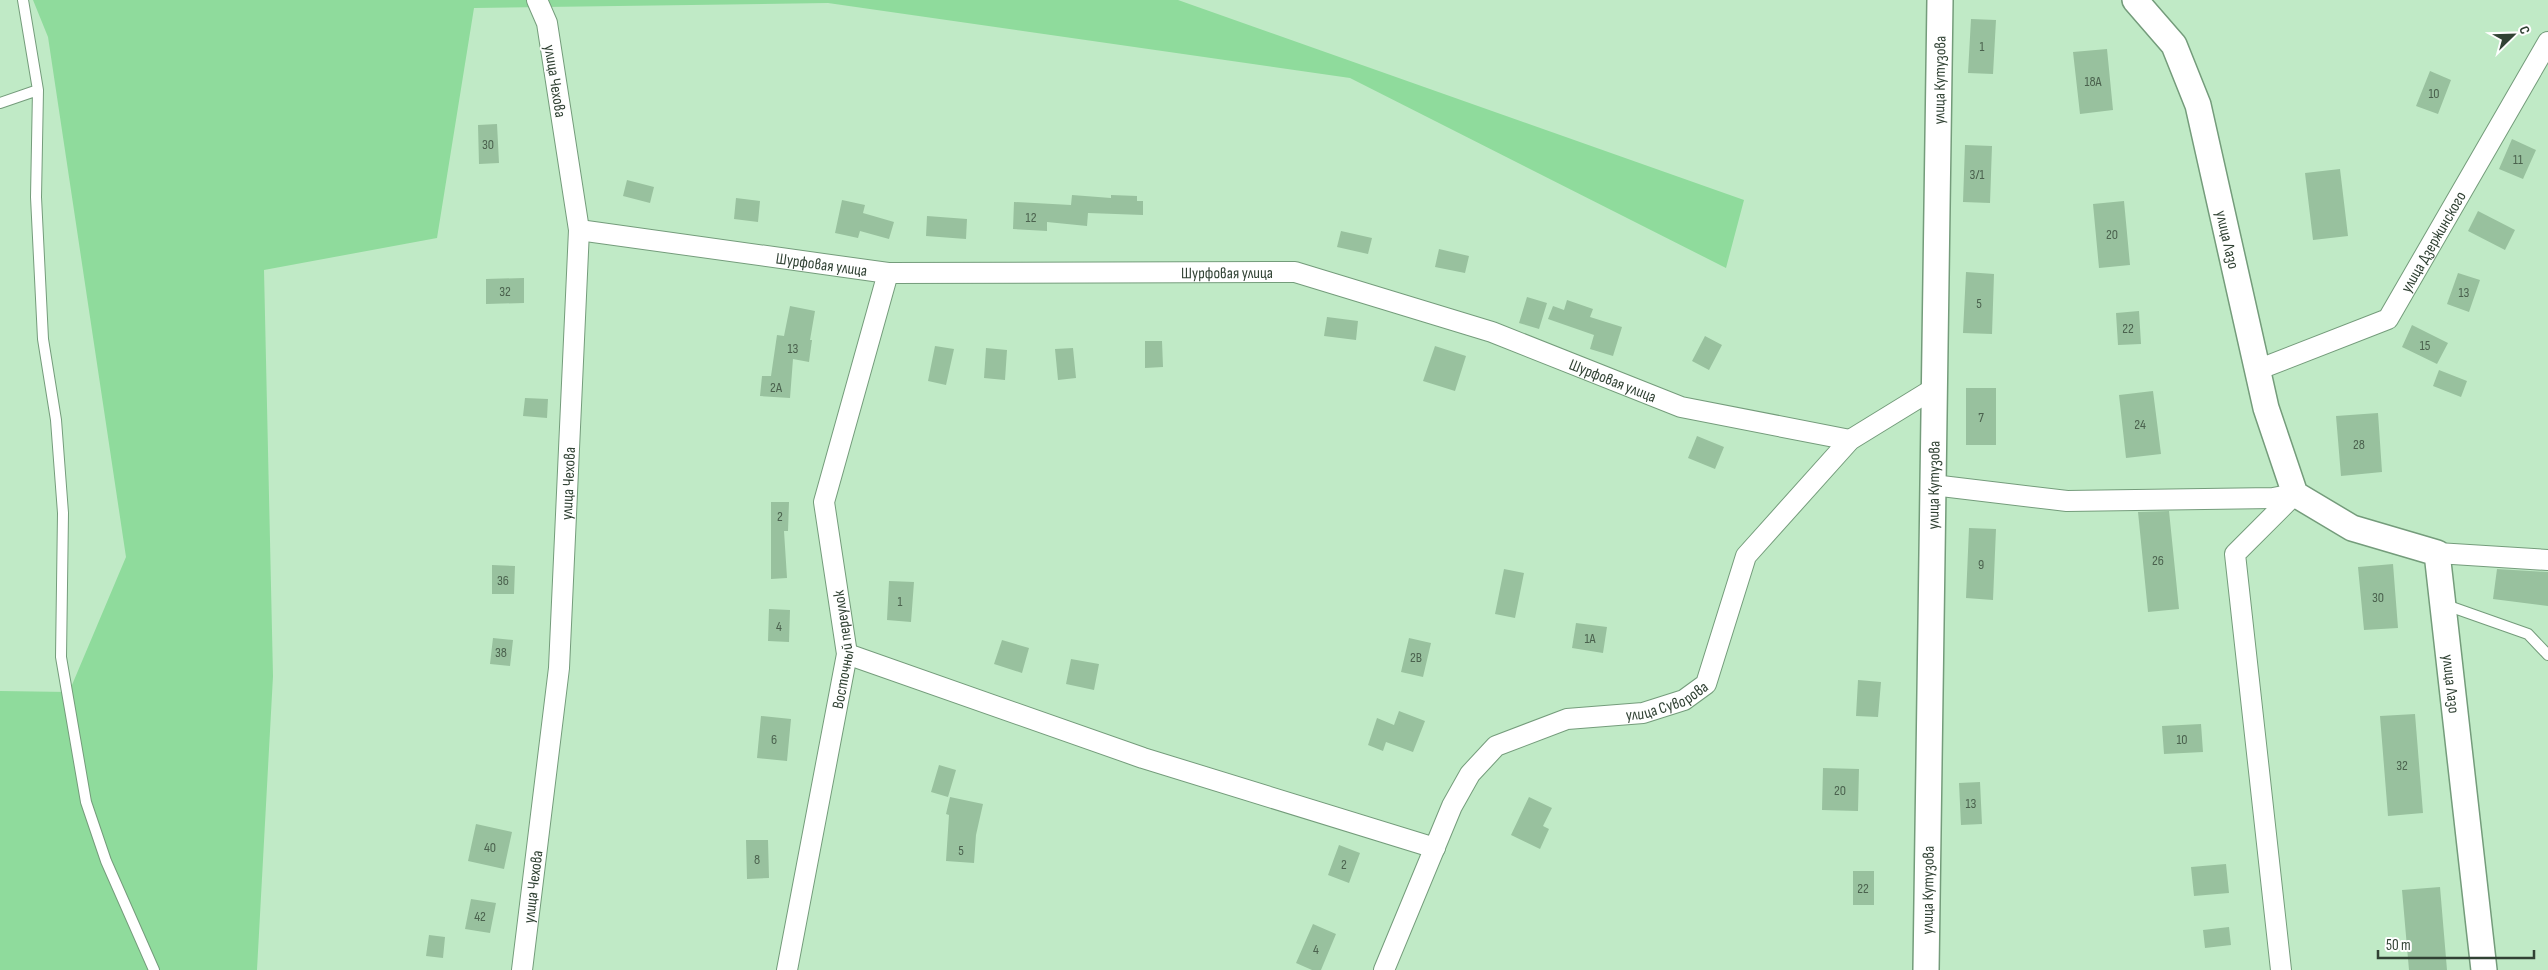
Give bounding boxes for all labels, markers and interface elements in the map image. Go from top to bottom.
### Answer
north arrow [2488,10,2538,60]
text: С [2515,23,2534,37]
street label: улица Кутузова [1930,36,1950,125]
house number: 1 [1980,38,1985,55]
street label: улица Чехова [539,44,570,119]
house number: 18А [2084,73,2103,90]
house number: 10 [2428,85,2440,102]
house number: 30 [482,136,494,153]
house number: 11 [2513,151,2523,168]
house number: 3/1 [1970,166,1985,183]
street label: улица Дзержинского [2397,188,2471,296]
house number: 12 [1026,209,1037,226]
street label: улица Лазо [2211,209,2242,271]
house number: 20 [2106,226,2118,243]
street label: Шурфовая улица [775,250,868,281]
street label: Шурфовая улица [1181,264,1273,283]
house number: 32 [499,283,511,300]
house number: 13 [2459,284,2470,301]
house number: 5 [1976,295,1982,312]
house number: 22 [2122,320,2134,337]
house number: 15 [2420,337,2431,354]
house number: 13 [788,340,799,357]
street label: Шурфовая улица [1566,356,1659,407]
house number: 2А [770,379,783,396]
house number: 7 [1978,409,1984,426]
house number: 24 [2134,416,2146,433]
house number: 28 [2353,436,2365,453]
street label: улица Кутузова [1924,441,1945,529]
street label: улица Чехова [558,447,580,520]
house number: 2 [777,508,783,525]
house number: 26 [2152,552,2164,569]
house number: 9 [1978,556,1984,573]
house number: 36 [497,572,509,589]
street label: Восточный переулок [829,588,859,710]
house number: 30 [2372,589,2384,606]
house number: 1 [898,593,903,610]
house number: 4 [776,618,782,635]
house number: 1А [1584,630,1597,647]
house number: 38 [495,644,507,661]
house number: 2В [1410,649,1422,666]
street label: улица Лазо [2437,653,2463,714]
street label: улица Суворова [1625,678,1712,725]
house number: 6 [771,731,777,748]
house number: 10 [2176,731,2188,748]
house number: 32 [2396,757,2408,774]
house number: 20 [1834,782,1846,799]
house number: 13 [1966,795,1977,812]
house number: 40 [484,839,496,856]
house number: 5 [958,842,964,859]
street label: улица Кутузова [1919,846,1939,934]
street label: улица Чехова [520,849,548,924]
house number: 8 [754,851,760,868]
house number: 2 [1341,856,1347,873]
house number: 22 [1857,880,1869,897]
house number: 42 [474,908,486,925]
scale bar [2378,928,2534,960]
text: 50 m [2386,936,2411,955]
house number: 4 [1313,941,1319,958]

